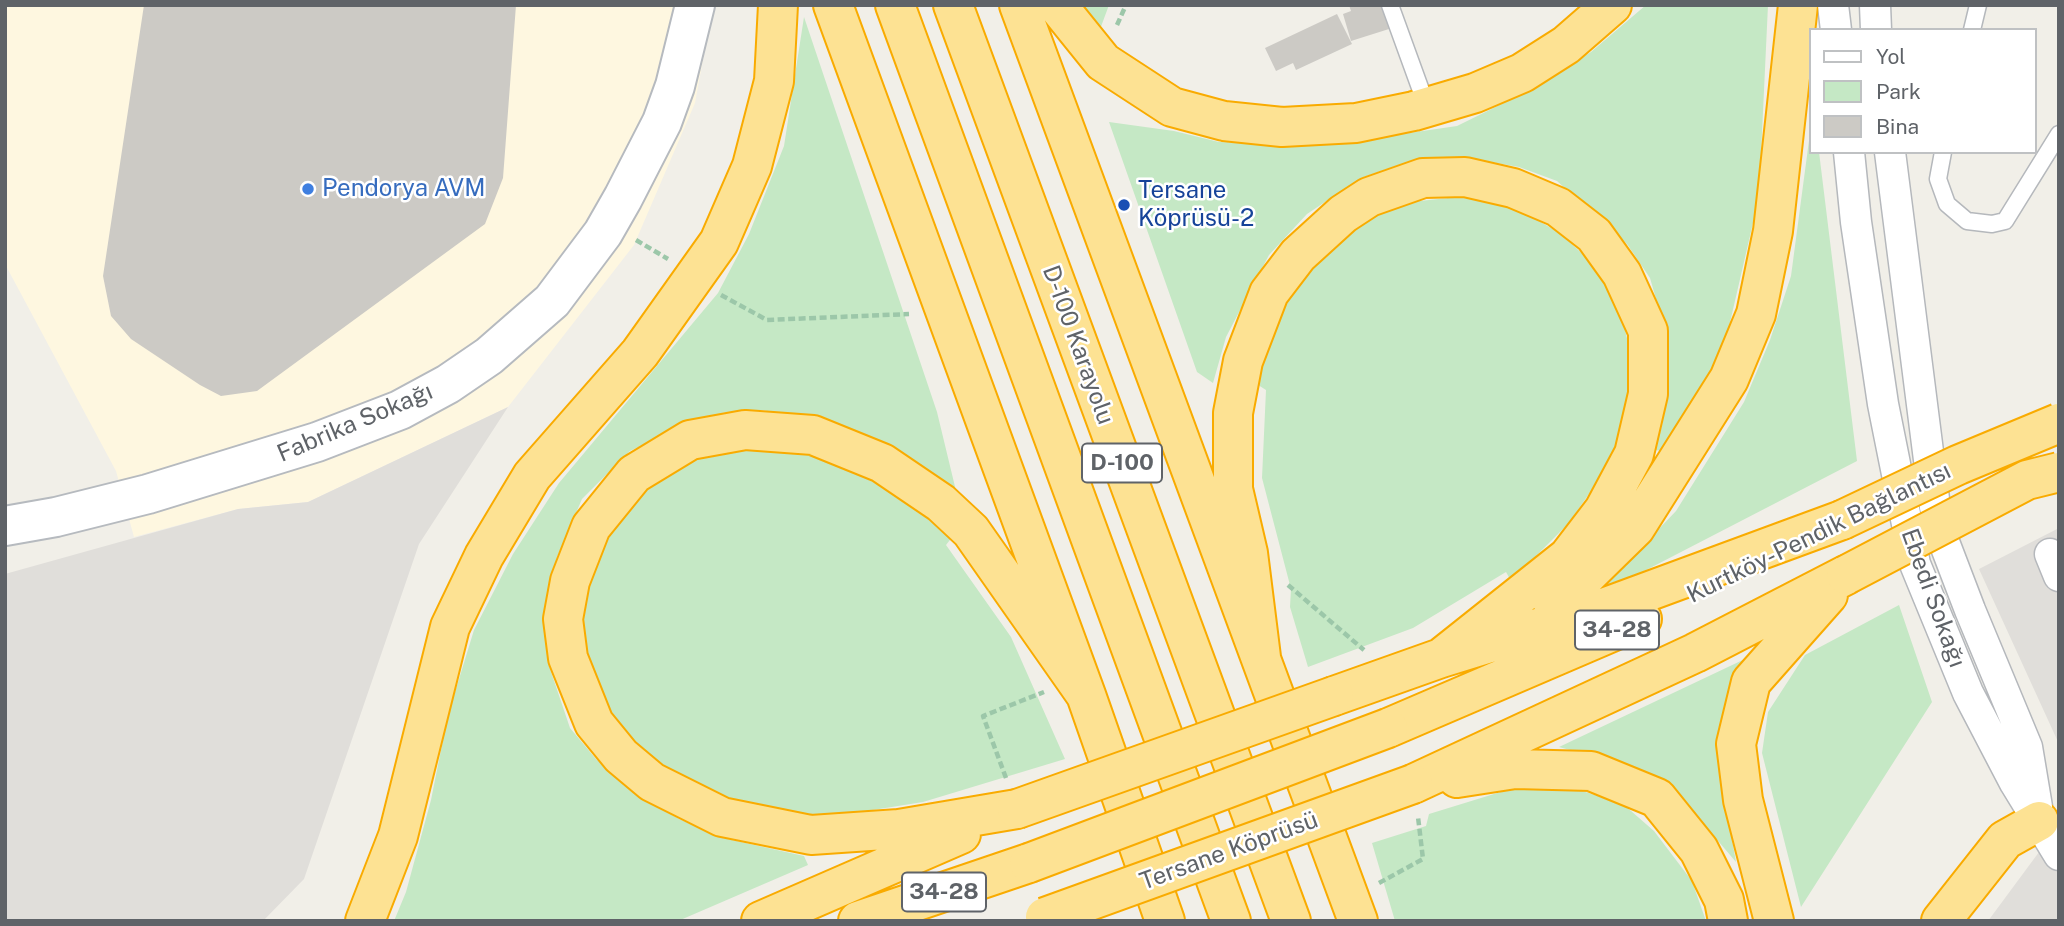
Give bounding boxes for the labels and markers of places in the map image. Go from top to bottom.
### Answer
place label: Pendorya AVM [322,175,485,203]
place label: Tersane Köprüsü-2 [1138,177,1254,233]
marker: Pendorya AVM [300,181,316,197]
marker: Tersane Köprüsü-2 [1116,197,1132,213]

